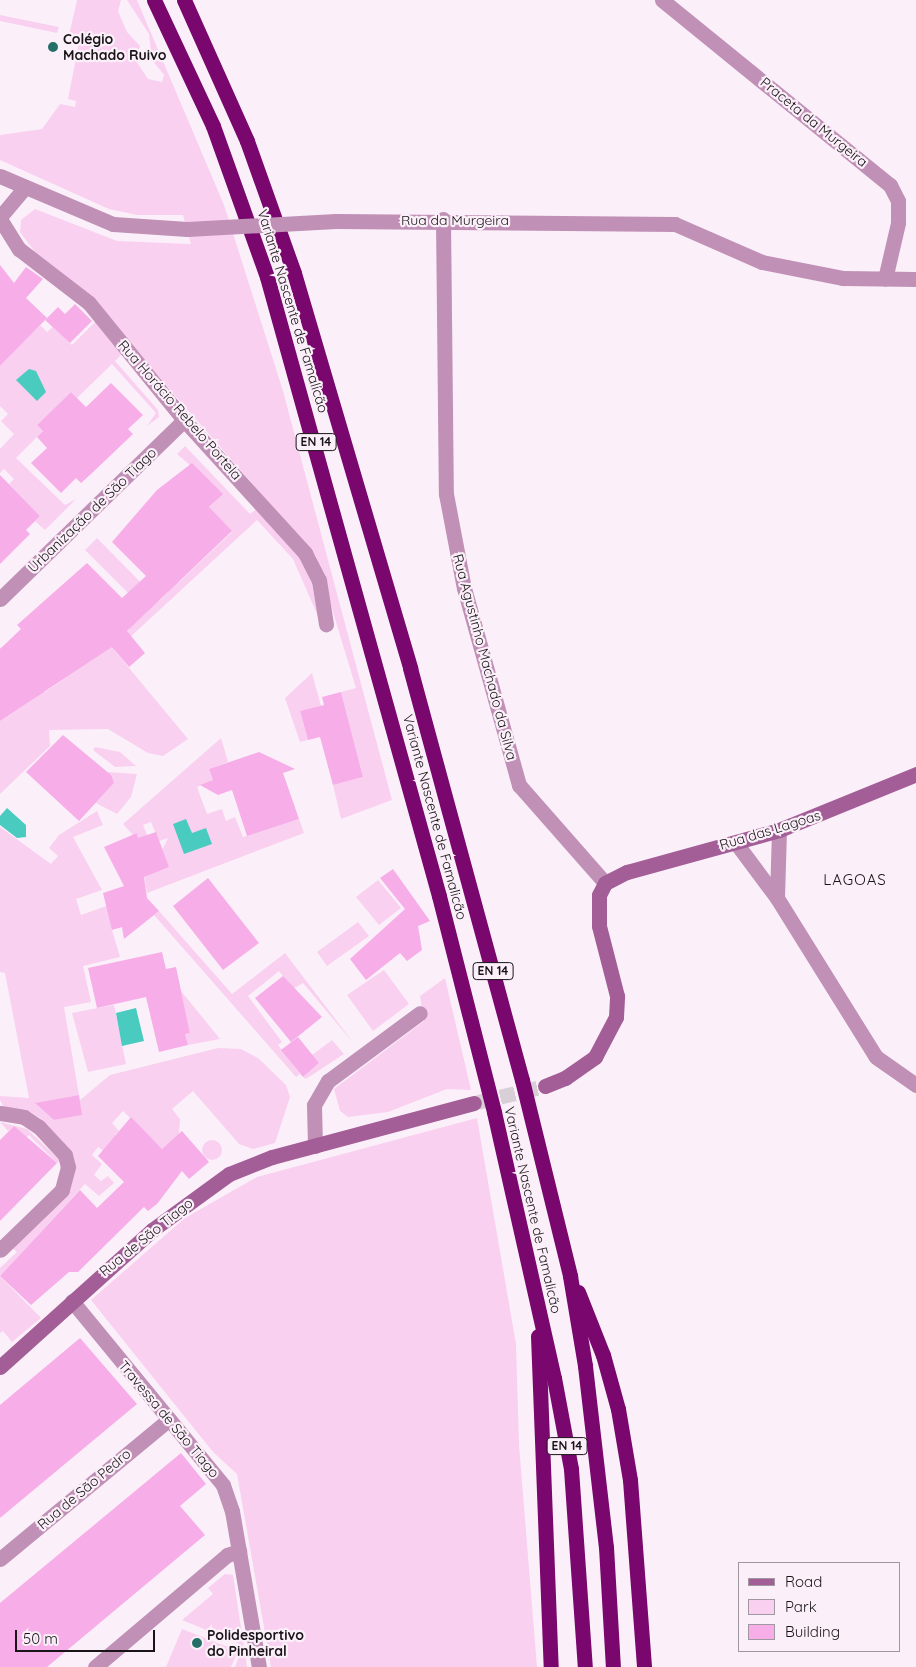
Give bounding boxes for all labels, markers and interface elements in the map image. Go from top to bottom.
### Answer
place label: Colégio Machado Ruivo [63,31,167,64]
marker: Colégio Machado Ruivo [47,41,59,53]
street label: Praceta da Murgeira [757,74,871,170]
street label: Variante Nascente de Famalicão [254,207,332,415]
street label: Rua da Murgeira [401,212,509,228]
street label: Rua Horácio Rebelo Portela [115,337,245,483]
road number: EN 14 [295,432,337,452]
street label: Urbanização de São Tiago [24,444,160,576]
street label: Rua Agustinho Machado da Silva [449,552,521,762]
street label: Variante Nascente de Famalicão [399,712,471,922]
street label: Rua das Lagoas [717,807,823,853]
district label: LAGOAS [822,871,888,889]
road number: EN 14 [472,961,514,980]
street label: Variante Nascente de Famalicão [501,1105,565,1315]
street label: Rua de São Tiago [96,1194,196,1280]
street label: Travessa de São Tiago [115,1357,223,1481]
road number: EN 14 [546,1436,588,1455]
street label: Rua de São Pedro [34,1445,134,1533]
legend [738,1562,901,1652]
text: Road [785,1572,822,1591]
text: Park [785,1597,817,1616]
scale bar [18,1620,158,1652]
text: Building [785,1622,840,1641]
place label: Polidesportivo do Pinheiral [207,1627,304,1660]
text: 50 m [23,1629,58,1648]
marker: Polidesportivo do Pinheiral [191,1637,203,1649]

